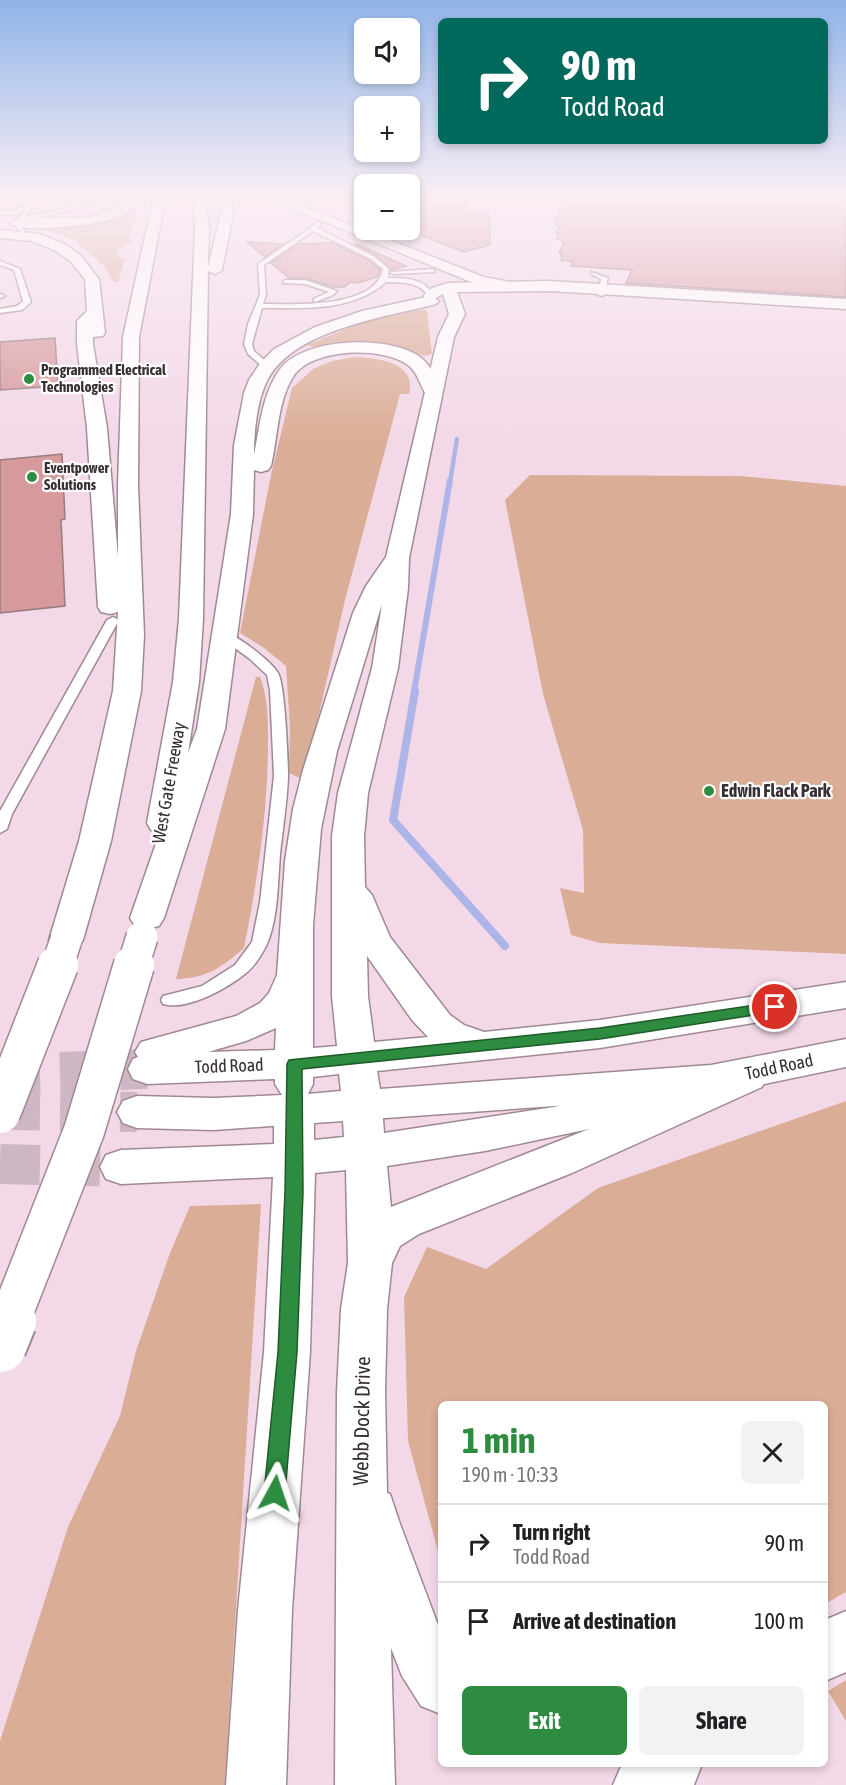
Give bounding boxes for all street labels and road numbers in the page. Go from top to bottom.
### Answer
street label: West Gate Freeway [147,721,190,845]
street label: Todd Road [743,1049,815,1084]
street label: Todd Road [194,1054,264,1077]
street label: Webb Dock Drive [348,1356,374,1486]

